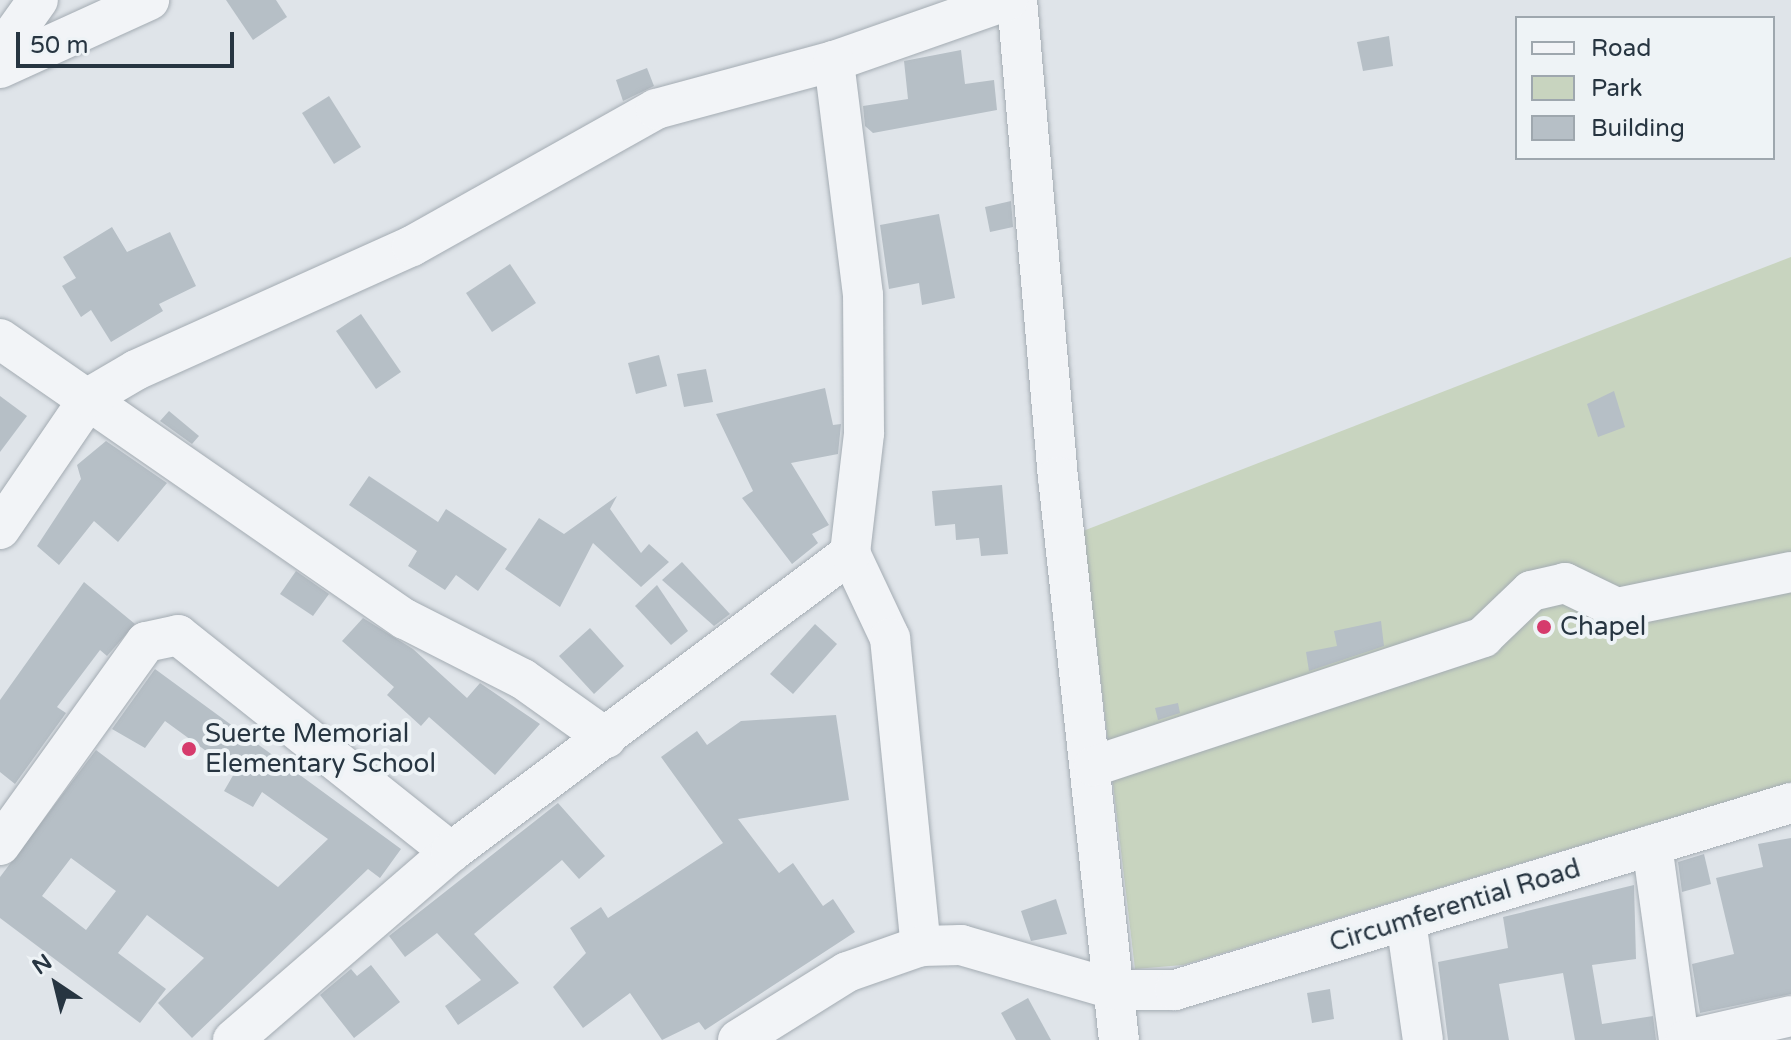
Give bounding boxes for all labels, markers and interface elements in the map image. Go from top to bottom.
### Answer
scale bar [20,16,238,66]
legend [1515,16,1775,160]
text: 50 m [30,31,88,60]
text: Road [1591,34,1651,63]
text: Park [1591,74,1642,103]
text: Building [1591,114,1685,143]
place label: Chapel [1560,611,1646,643]
marker: Chapel [1535,618,1553,636]
place label: Suerte Memorial Elementary School [205,718,436,780]
marker: Suerte Memorial Elementary School [180,740,198,758]
street label: Circumferential Road [1326,853,1584,959]
north arrow [16,944,96,1024]
text: N [28,949,57,980]

